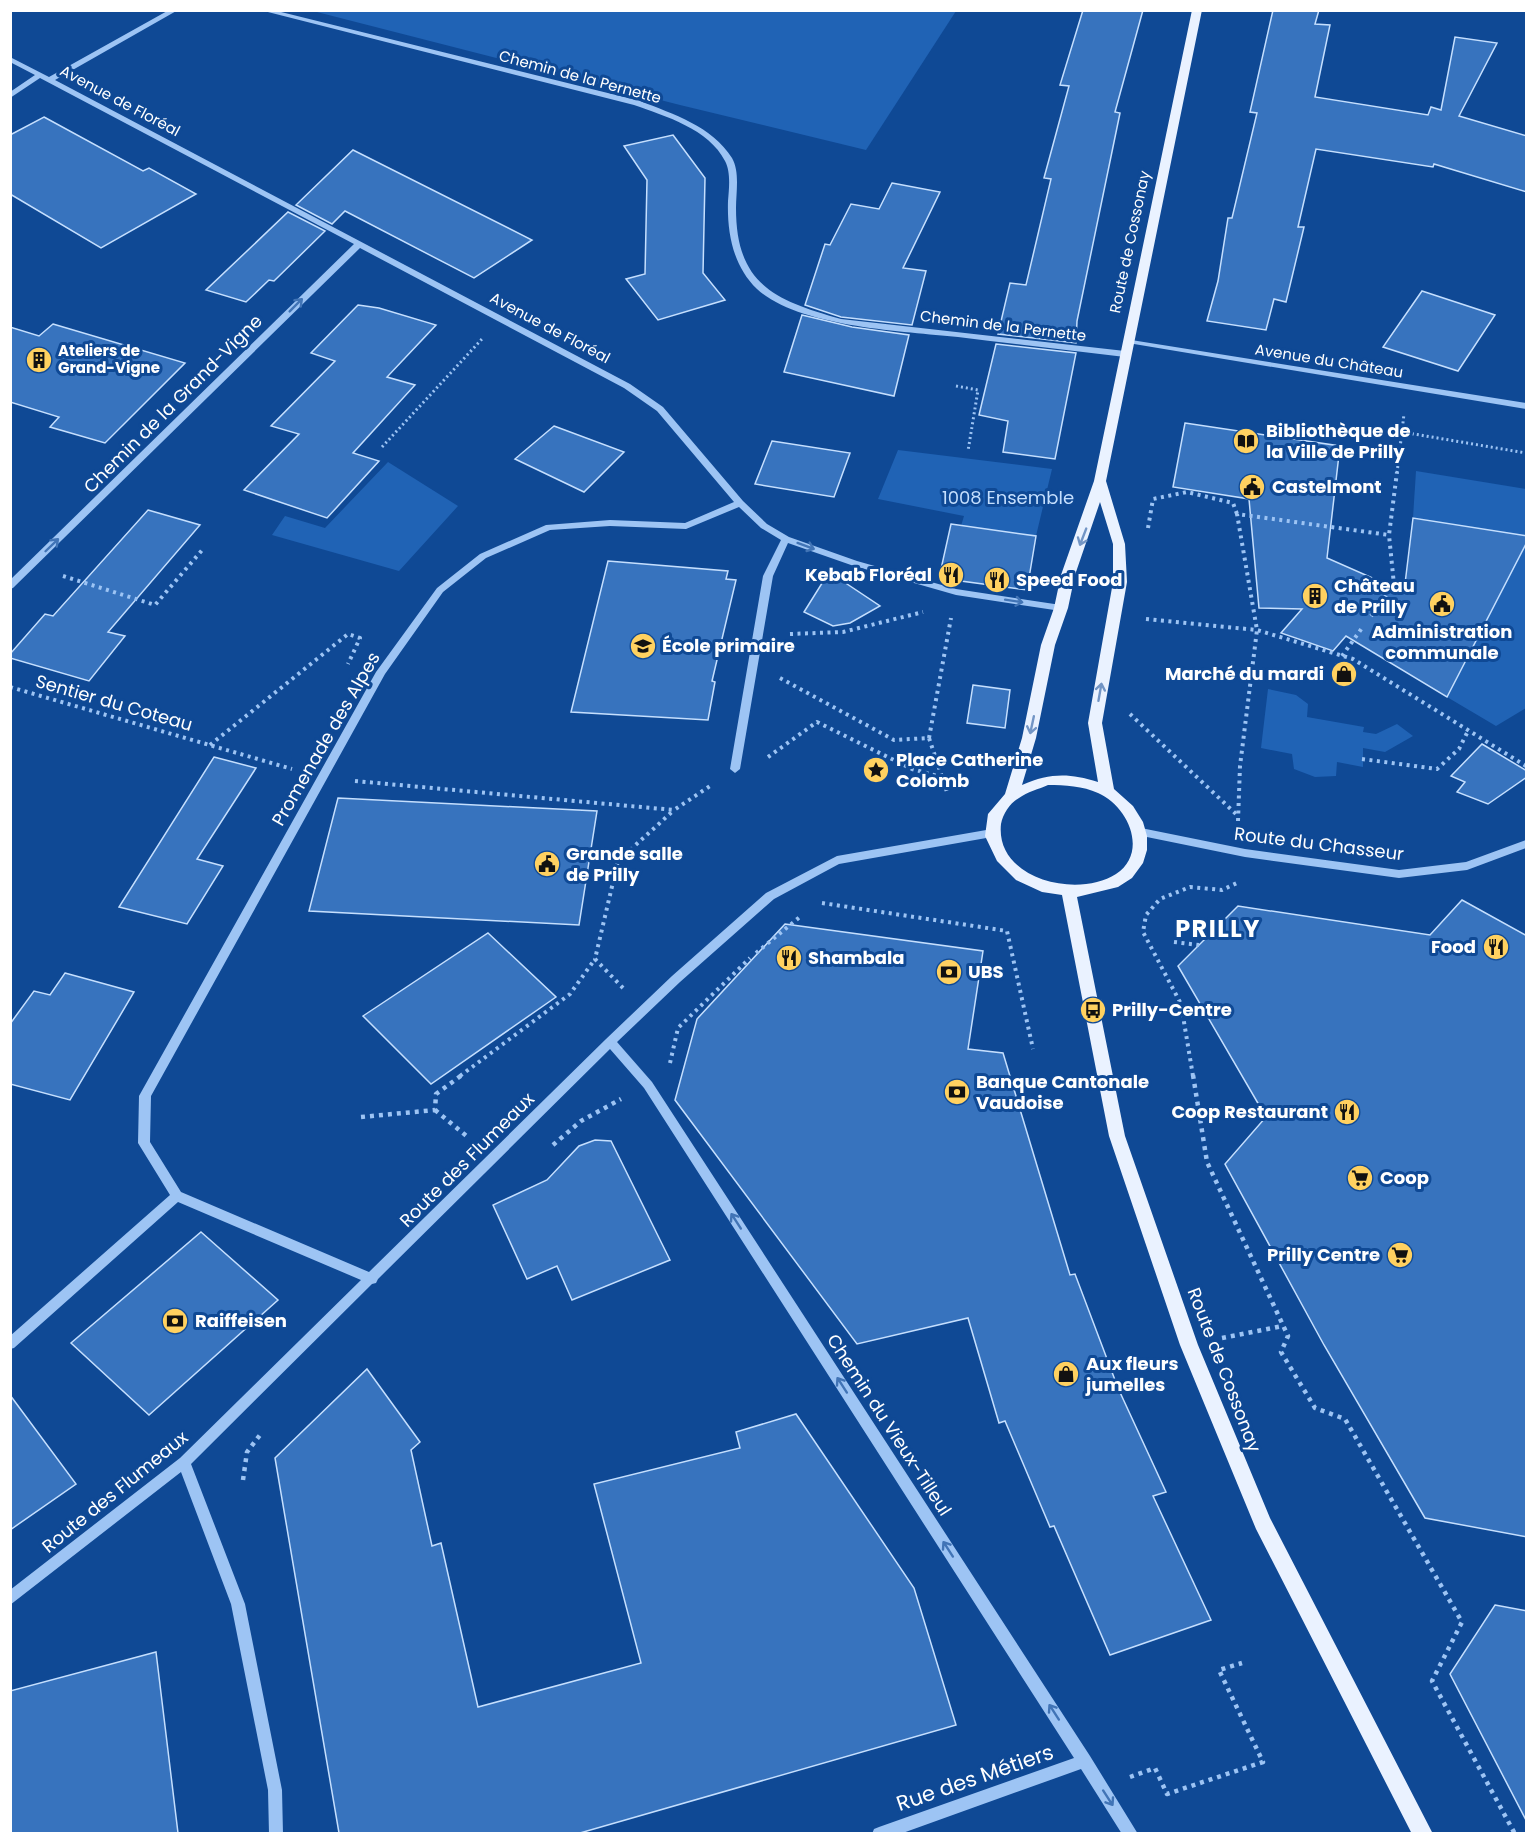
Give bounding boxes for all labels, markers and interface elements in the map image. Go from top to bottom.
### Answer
street label: Chemin de la Pernette [497,45,664,108]
street label: Avenue de Floréal [56,60,184,141]
street label: Route de Cossonay [1104,168,1155,315]
street label: Avenue de Floréal [486,287,614,368]
one-way arrow [289,298,304,313]
street label: Chemin de la Pernette [919,305,1087,346]
street label: Chemin de la Grand-Vigne [78,309,268,499]
street label: Avenue du Château [1253,338,1405,383]
place label: Ateliers de Grand-Vigne [58,340,160,378]
building icon: Ateliers de Grand-Vigne [24,345,54,375]
place label: Bibliothèque de la Ville de Prilly [1266,418,1411,464]
library icon: Bibliothèque de la Ville de Prilly [1231,426,1261,456]
public building icon: Castelmont [1237,472,1267,502]
place label: Castelmont [1272,474,1382,499]
park label: 1008 Ensemble [942,485,1074,510]
one-way arrow [1077,527,1088,546]
one-way arrow [45,538,60,552]
one-way arrow [796,541,815,552]
restaurant icon: Kebab Floréal [936,560,966,590]
place label: Kebab Floréal [805,562,932,587]
restaurant icon: Speed Food [982,565,1012,595]
place label: Speed Food [1016,567,1123,592]
place label: Château de Prilly [1334,573,1415,619]
building icon: Château de Prilly [1300,581,1330,611]
public building icon: Administration communale [1427,589,1457,619]
one-way arrow [1003,595,1023,606]
place label: Administration communale [1372,619,1512,665]
school or university icon: École primaire [628,631,658,661]
place label: École primaire [662,633,795,658]
street label: Promenade des Alpes [265,647,386,830]
shop icon: Marché du mardi [1329,659,1359,689]
place label: Marché du mardi [1165,661,1324,686]
street label: Sentier du Coteau [33,668,196,737]
one-way arrow [1095,683,1106,702]
one-way arrow [1026,714,1037,734]
place label: Place Catherine Colomb [896,747,1043,793]
place icon: Place Catherine Colomb [861,755,891,785]
street label: Route du Chasseur [1233,821,1406,866]
place label: Grande salle de Prilly [566,841,683,887]
public building icon: Grande salle de Prilly [532,849,562,879]
district label: PRILLY [1175,912,1261,945]
restaurant icon: Food [1481,932,1511,962]
place label: Food [1431,934,1476,959]
restaurant icon: Shambala [774,943,804,973]
place label: Shambala [808,945,904,970]
bank icon: UBS [934,957,964,987]
place label: UBS [968,959,1004,984]
bus stop icon: Prilly-Centre [1078,995,1108,1025]
place label: Prilly-Centre [1112,997,1232,1022]
place label: Banque Cantonale Vaudoise [976,1069,1149,1115]
bank icon: Banque Cantonale Vaudoise [942,1077,972,1107]
street label: Route des Flumeaux [394,1087,540,1233]
restaurant icon: Coop Restaurant [1332,1097,1362,1127]
place label: Coop Restaurant [1171,1099,1328,1124]
supermarket icon: Coop [1345,1163,1375,1193]
place label: Coop [1380,1165,1429,1190]
one-way arrow [729,1213,741,1230]
supermarket icon: Prilly Centre [1385,1240,1415,1270]
place label: Prilly Centre [1267,1242,1380,1267]
street label: Route de Cossonay [1182,1284,1267,1456]
bank icon: Raiffeisen [160,1306,190,1336]
place label: Raiffeisen [195,1308,287,1333]
street label: Chemin du Vieux-Tilleul [821,1329,958,1521]
place label: Aux fleurs jumelles [1085,1351,1179,1397]
shop icon: Aux fleurs jumelles [1051,1359,1081,1389]
one-way arrow [835,1377,847,1394]
street label: Route des Flumeaux [36,1425,193,1558]
one-way arrow [941,1540,954,1557]
one-way arrow [1047,1704,1059,1721]
street label: Rue des Métiers [892,1737,1057,1818]
one-way arrow [1102,1789,1114,1805]

